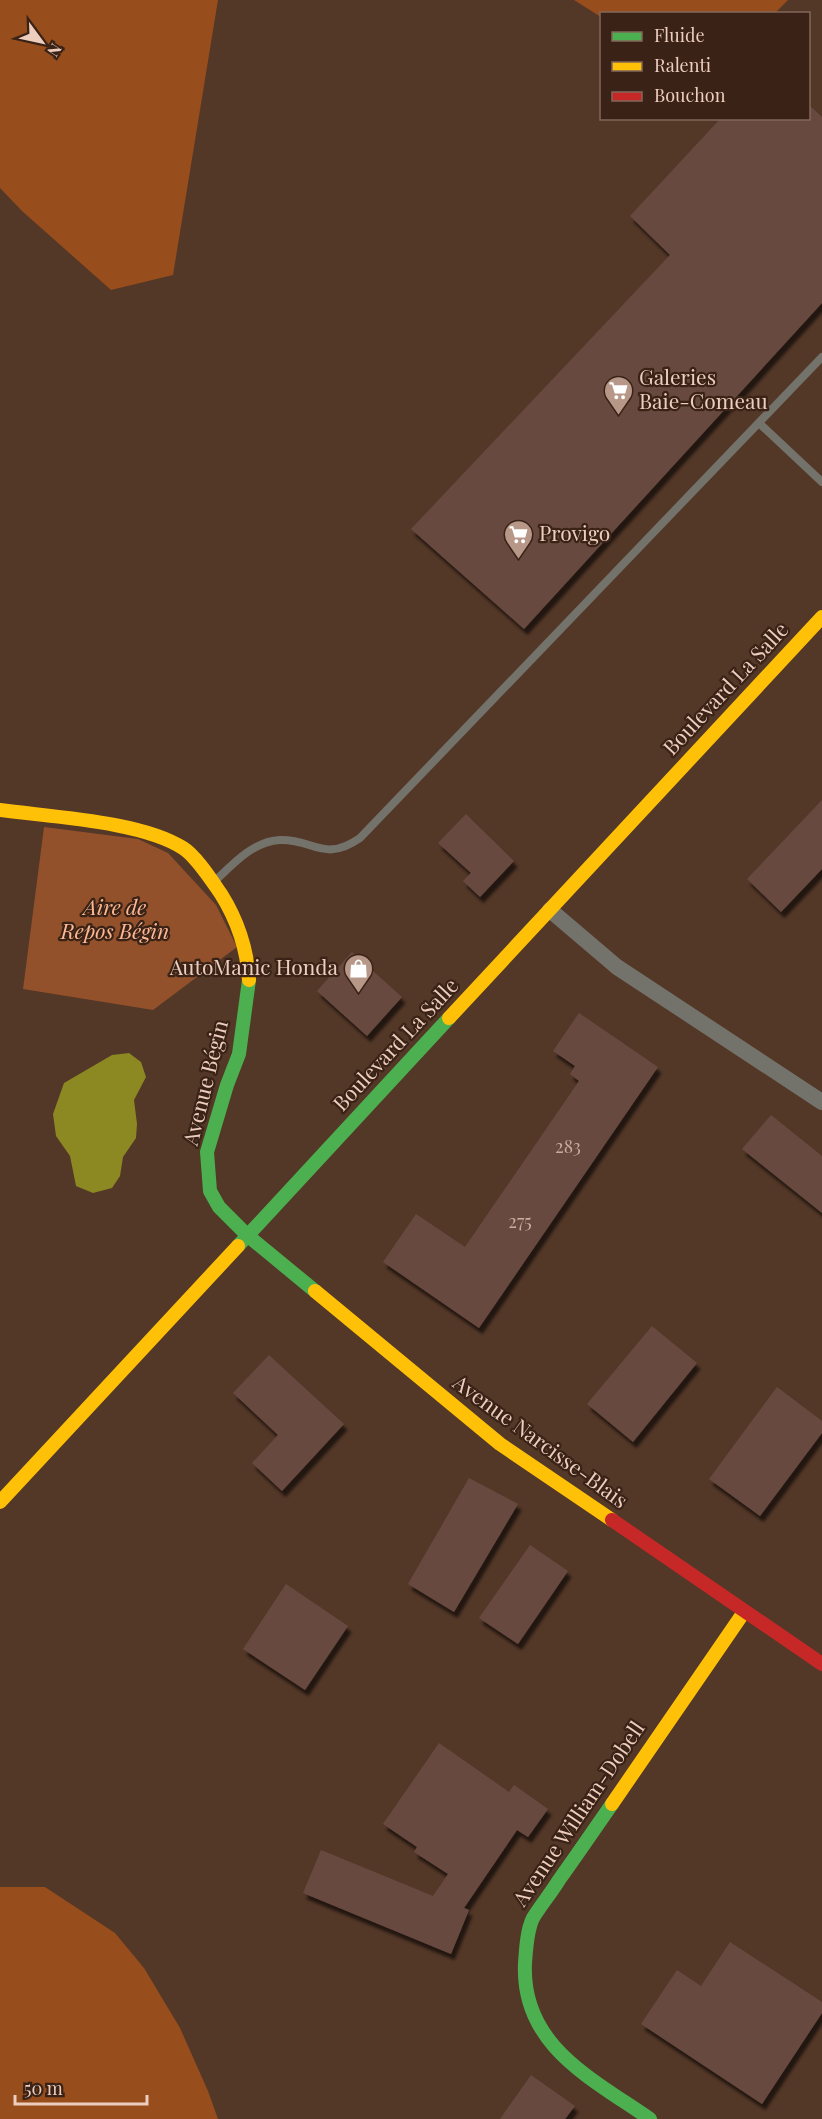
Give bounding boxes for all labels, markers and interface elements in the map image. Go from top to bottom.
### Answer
north arrow [12,12,72,72]
legend [600,12,810,120]
text: Fluide [654,23,705,47]
text: N [43,40,67,61]
text: Ralenti [654,53,711,77]
text: Bouchon [654,83,726,107]
place label: Galeries Baie-Comeau [639,362,768,414]
supermarket icon: Galeries Baie-Comeau [602,374,634,416]
supermarket icon: Provigo [502,518,534,560]
place label: Provigo [539,518,610,546]
street label: Boulevard La Salle [656,615,793,760]
park label: Aire de Repos Bégin [60,892,169,944]
place label: AutoManic Honda [169,952,339,980]
shop icon: AutoManic Honda [343,952,375,994]
street label: Boulevard La Salle [326,971,463,1116]
street label: Avenue Bégin [175,1017,233,1149]
house number: 283 [555,1134,581,1158]
house number: 275 [508,1209,532,1233]
street label: Avenue Narcisse-Blais [447,1367,634,1513]
street label: Avenue William-Dobell [504,1715,650,1912]
scale bar [15,2068,147,2106]
text: 50 m [24,2076,63,2100]

